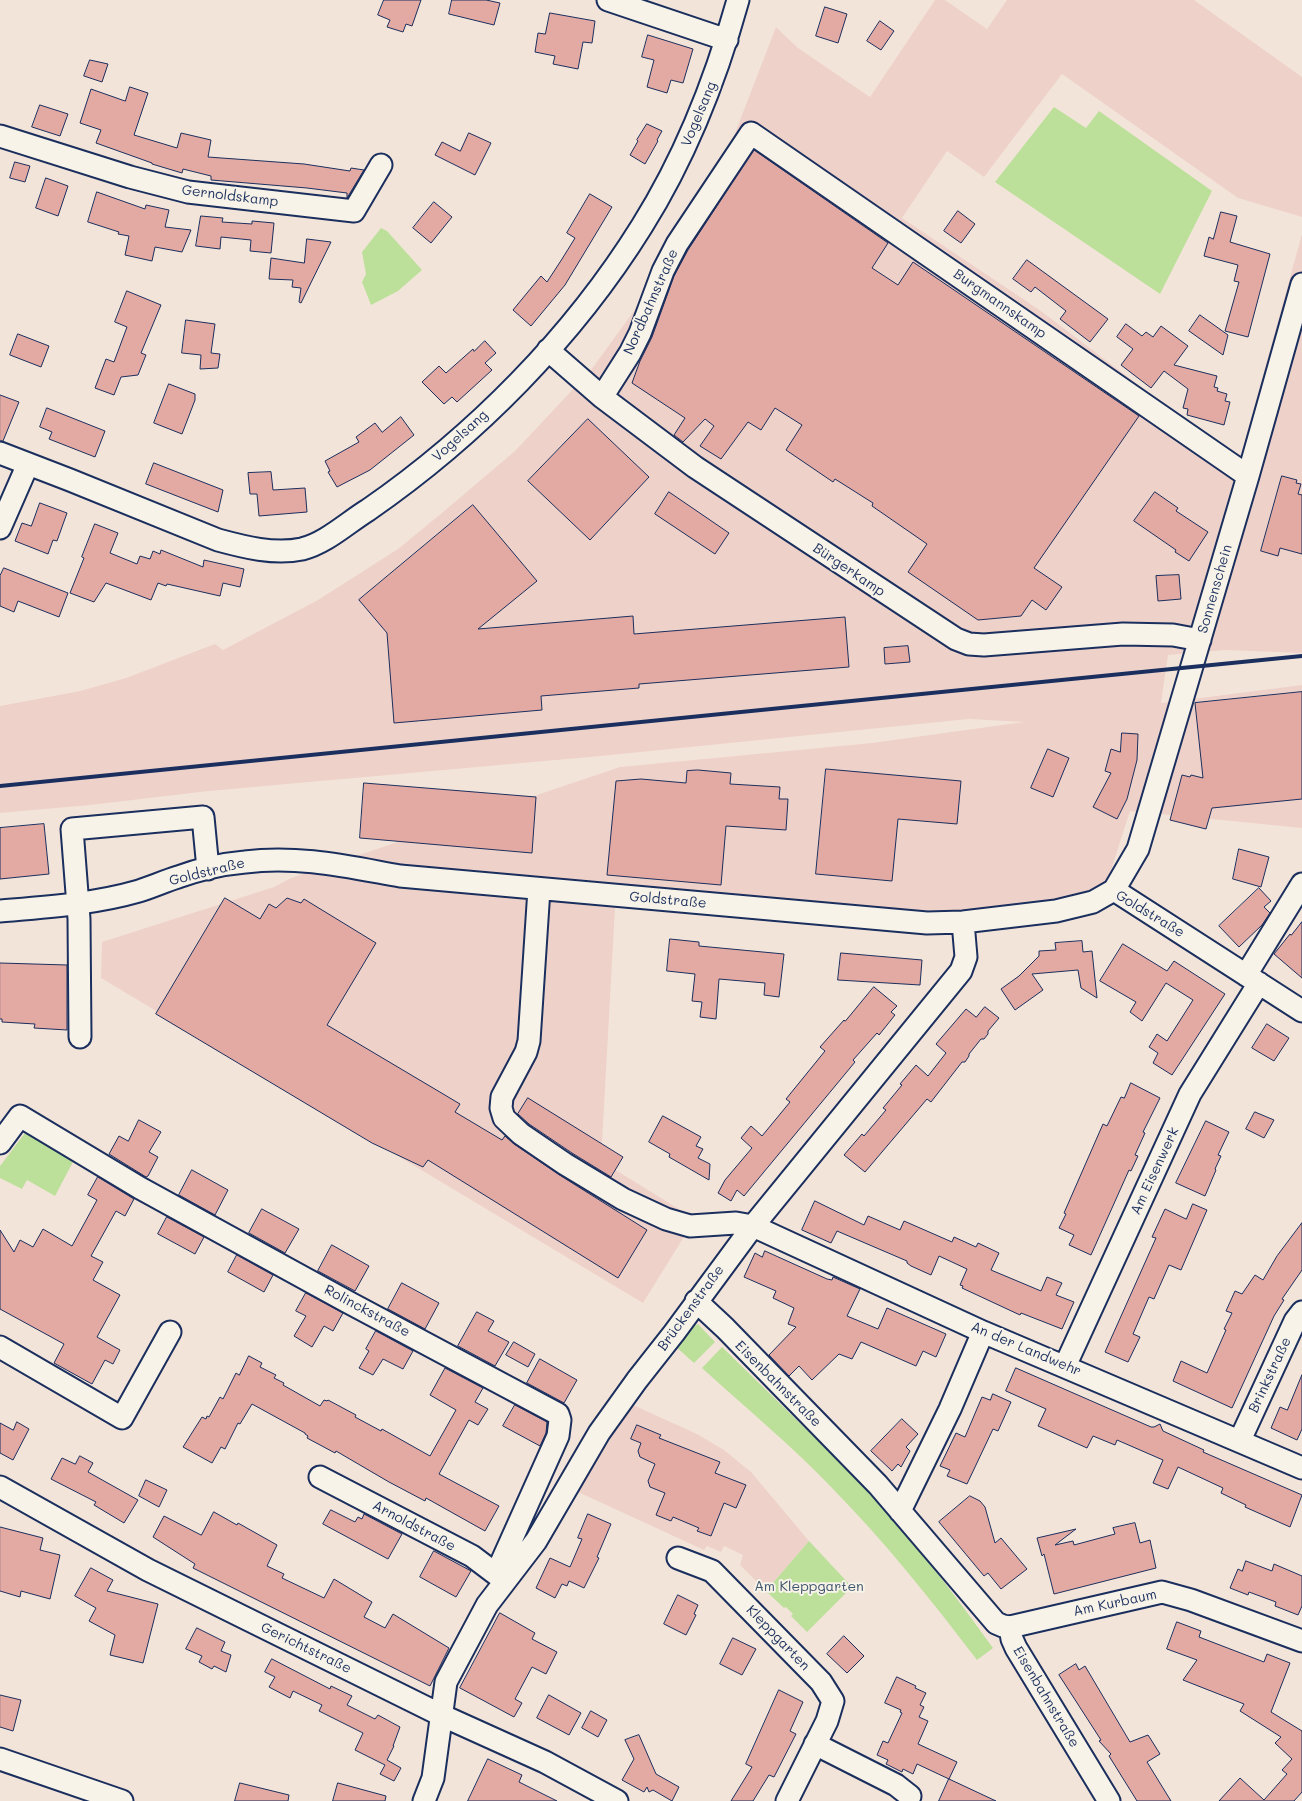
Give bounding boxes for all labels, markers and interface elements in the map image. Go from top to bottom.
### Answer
street label: Vogelsang [678,79,720,149]
street label: Gernoldskamp [181,182,279,210]
street label: Nordbahnstraße [620,246,682,358]
street label: Burgmannskamp [950,266,1050,342]
street label: Vogelsang [429,407,491,465]
street label: Bürgerkamp [810,540,888,600]
street label: Sonnenschein [1194,543,1236,635]
street label: Goldstraße [167,854,247,890]
street label: Goldstraße [1113,887,1187,941]
street label: Goldstraße [629,888,707,912]
street label: Am Eisenwerk [1127,1124,1183,1218]
street label: Brückenstraße [654,1262,728,1354]
street label: Rolinckstraße [321,1281,413,1341]
street label: An der Landwehr [968,1318,1084,1380]
street label: Brinkstraße [1245,1335,1295,1415]
street label: Eisenbahnstraße [731,1337,825,1431]
street label: Arnoldstraße [370,1497,458,1555]
park label: Am Kleppgarten [754,1579,864,1595]
street label: Am Kurbaum [1072,1586,1158,1620]
street label: Kleppgarten [743,1602,813,1674]
street label: Gerichtstraße [258,1619,354,1677]
street label: Eisenbahnstraße [1009,1643,1083,1751]

